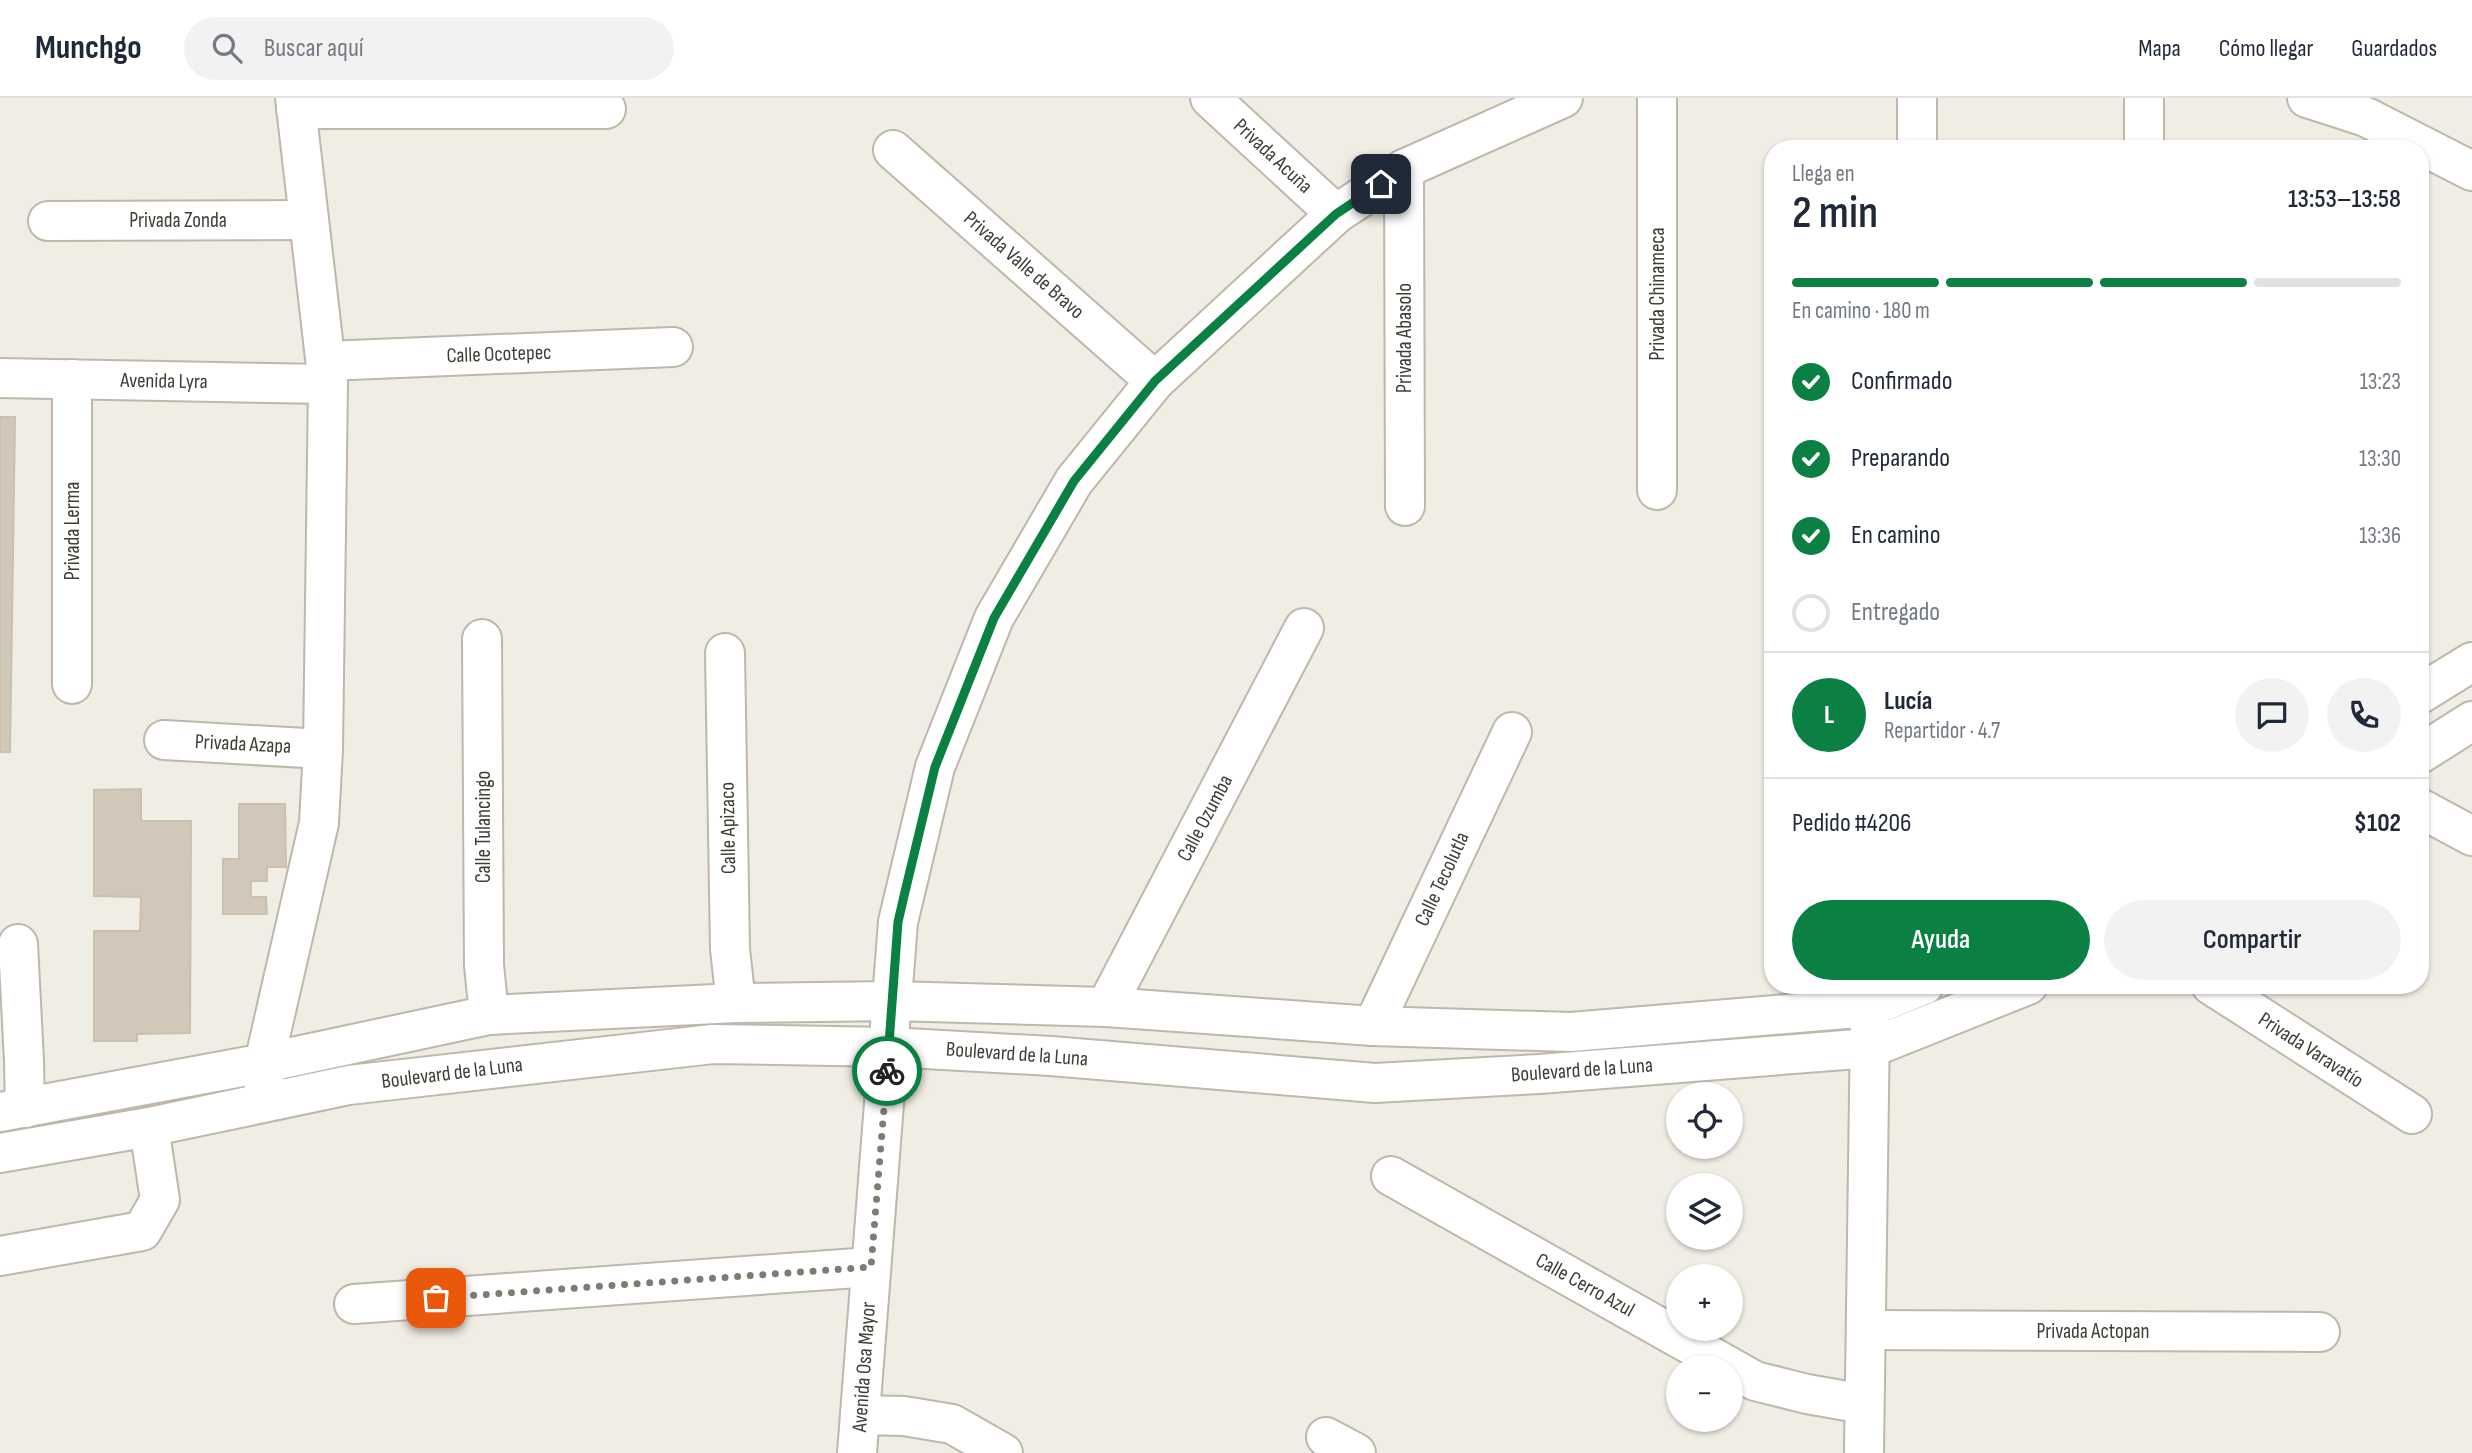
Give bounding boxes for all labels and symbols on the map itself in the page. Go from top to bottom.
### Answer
street label: Privada Acuña [1228,113,1318,199]
pin [1351,154,1411,214]
street label: Privada Valle de Bravo [959,206,1089,324]
street label: Privada Zonda [129,208,227,233]
street label: Privada Chinameca [1645,227,1670,361]
street label: Privada Abasolo [1392,283,1417,393]
street label: Calle Ocotepec [446,340,552,368]
street label: Avenida Lyra [119,368,208,394]
street label: Privada Lerma [60,482,85,580]
street label: Privada Azapa [194,729,292,759]
street label: Calle Ozumba [1172,770,1238,866]
street label: Calle Tulancingo [471,771,496,883]
street label: Calle Apizaco [715,782,741,874]
street label: Calle Tecolutla [1409,828,1475,930]
street label: Privada Varavatío [2254,1007,2368,1093]
courier [852,1036,922,1106]
street label: Boulevard de la Luna [945,1037,1089,1071]
street label: Boulevard de la Luna [380,1052,524,1094]
street label: Boulevard de la Luna [1510,1053,1654,1087]
street label: Calle Cerro Azul [1531,1248,1639,1322]
pin [406,1268,466,1328]
street label: Avenida Osa Mayor [847,1301,881,1434]
street label: Privada Actopan [2036,1319,2150,1344]

